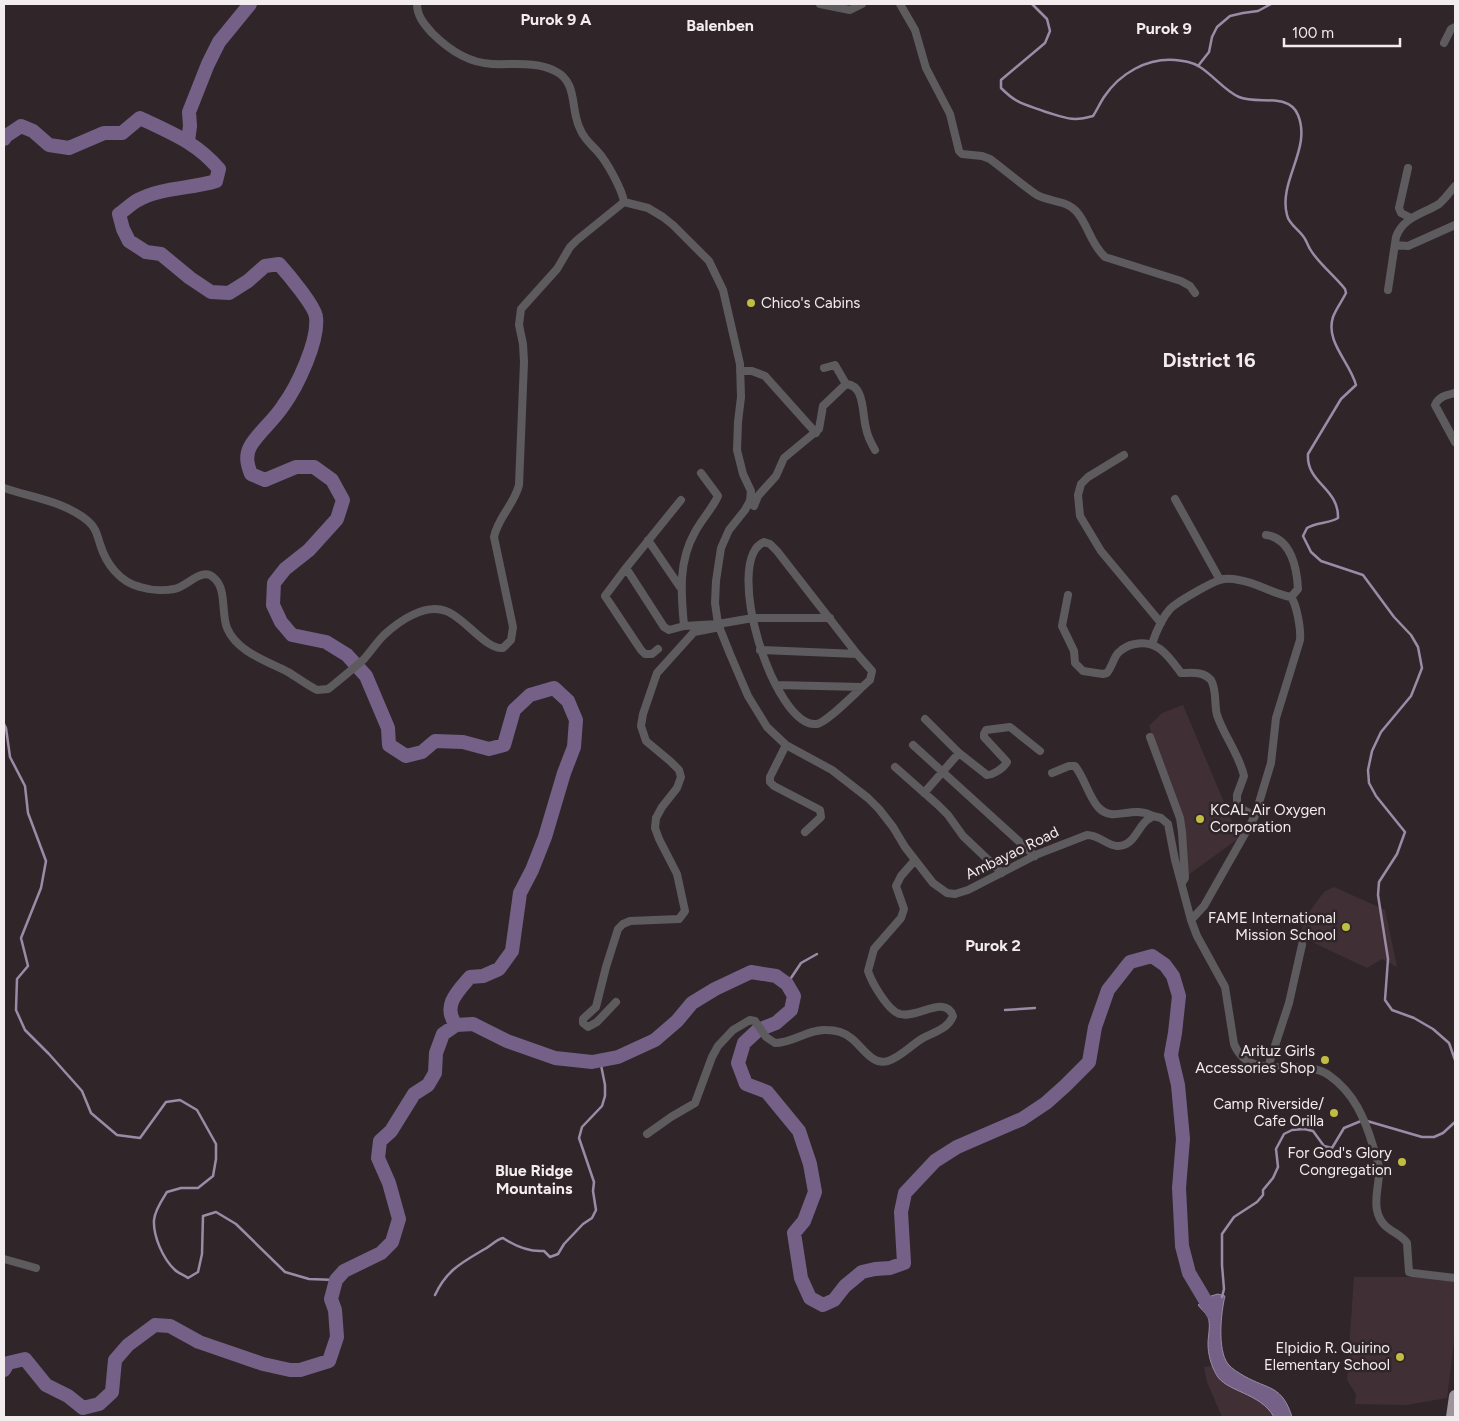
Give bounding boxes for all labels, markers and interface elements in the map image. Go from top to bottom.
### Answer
district label: Purok 9 A [521,10,592,29]
scale bar [1284,15,1400,47]
district label: Balenben [686,16,754,35]
district label: Purok 9 [1136,19,1192,38]
text: 100 m [1292,24,1334,42]
place label: Chico's Cabins [761,294,860,312]
marker: Chico's Cabins [745,297,757,309]
district label: District 16 [1162,348,1256,372]
place label: KCAL Air Oxygen Corporation [1210,801,1326,836]
marker: KCAL Air Oxygen Corporation [1194,813,1206,825]
street label: Ambayao Road [962,823,1062,883]
place label: FAME International Mission School [1208,909,1336,944]
marker: FAME International Mission School [1340,921,1352,933]
district label: Purok 2 [965,936,1021,955]
place label: Arituz Girls Accessories Shop [1195,1042,1315,1077]
marker: Arituz Girls Accessories Shop [1319,1054,1331,1066]
place label: Camp Riverside/ Cafe Orilla [1213,1095,1324,1130]
marker: Camp Riverside/ Cafe Orilla [1328,1107,1340,1119]
place label: For God's Glory Congregation [1288,1144,1392,1179]
marker: For God's Glory Congregation [1396,1156,1408,1168]
district label: Blue Ridge Mountains [495,1161,573,1198]
place label: Elpidio R. Quirino Elementary School [1264,1339,1390,1374]
marker: Elpidio R. Quirino Elementary School [1394,1351,1406,1363]

